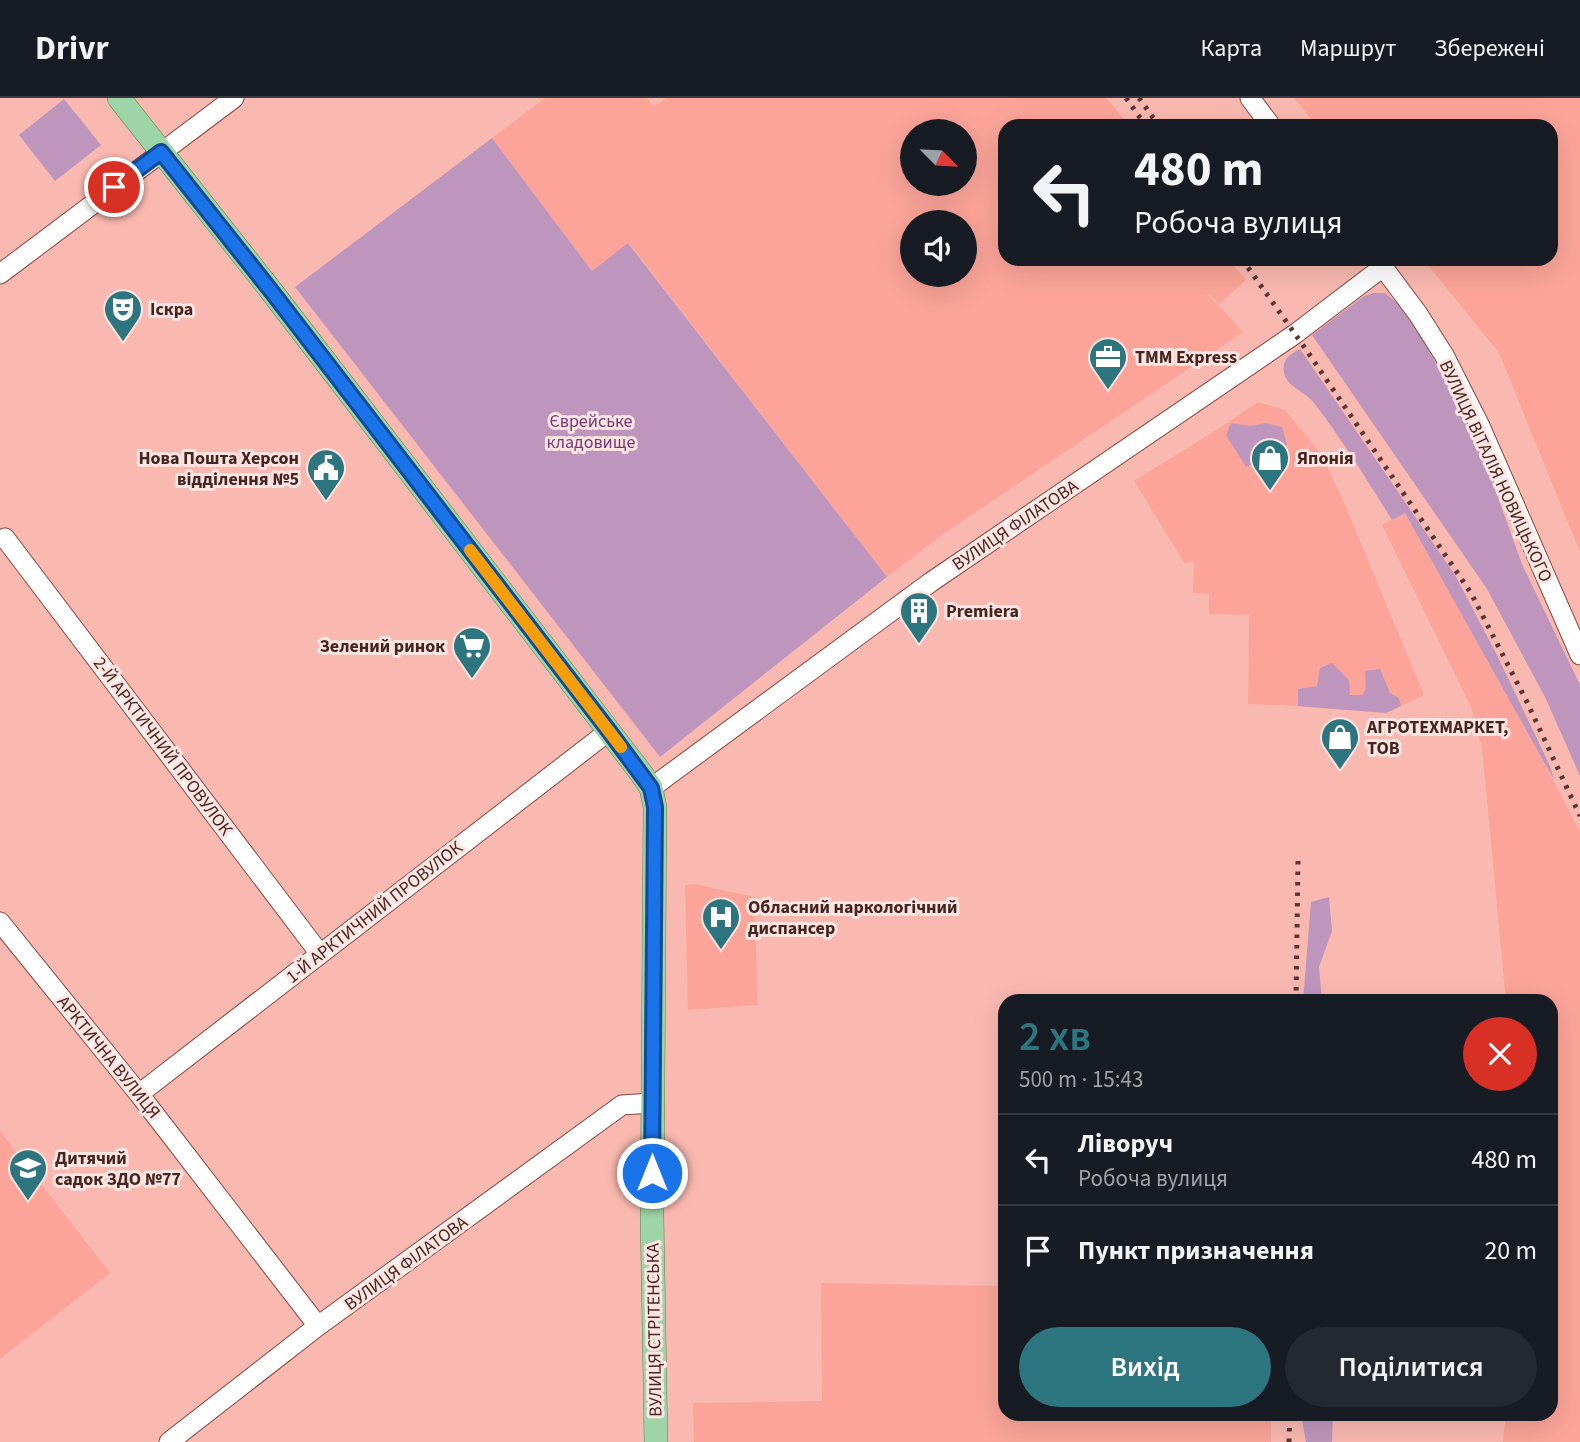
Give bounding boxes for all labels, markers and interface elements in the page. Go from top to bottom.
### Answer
text: Drivr [35,25,109,72]
text: Карта [1200,31,1262,66]
text: Маршрут [1300,31,1396,66]
text: Збережені [1434,31,1545,66]
north arrow [900,119,976,196]
map controls [900,119,977,287]
text: 480 m [1134,135,1263,205]
icon: left [1019,147,1110,238]
pin [84,157,144,217]
icon: arrive [95,168,133,206]
text: Робоча вулиця [1134,200,1343,246]
button: sound [900,210,977,287]
theatre icon: Іскра [102,288,144,343]
place label: Іскра [150,297,193,322]
office icon: TMM Express [1087,336,1129,391]
place label: TMM Express [1135,345,1237,370]
street label: ВУЛИЦЯ ВІТАЛІЯ НОВИЦЬКОГО [1433,356,1558,586]
park label: Єврейське кладовище [547,409,635,455]
shop icon: Японія [1249,437,1291,492]
place label: Нова Пошта Херсон відділення №5 [138,446,299,492]
place label: Японія [1297,446,1354,471]
public building icon: Нова Пошта Херсон відділення №5 [305,447,347,502]
street label: ВУЛИЦЯ ФІЛАТОВА [947,474,1083,577]
building icon: Premiera [898,590,940,645]
place label: Premiera [946,599,1019,624]
supermarket icon: Зелений ринок [451,625,493,680]
place label: Зелений ринок [320,634,445,659]
street label: 2-Й АРКТИЧНИЙ ПРОВУЛОК [87,652,238,841]
place label: АГРОТЕХМАРКЕТ, ТОВ [1366,715,1508,761]
shop icon: АГРОТЕХМАРКЕТ, ТОВ [1319,716,1361,771]
street label: 1-Й АРКТИЧНИЙ ПРОВУЛОК [281,835,468,989]
place label: Обласний наркологічний диспансер [748,895,958,941]
hospital icon: Обласний наркологічний диспансер [700,896,742,951]
street label: АРКТИЧНА ВУЛИЦЯ [51,991,166,1124]
text: 2 хв [1019,1007,1091,1067]
button: close [1463,1017,1537,1091]
text: 500 m · 15:43 [1019,1063,1143,1096]
text: Ліворуч [1078,1125,1173,1162]
position arrow [615,1136,689,1210]
icon: left [1019,1141,1057,1179]
text: 480 m [1471,1141,1537,1178]
place label: Дитячий садок ЗДО №77 [55,1146,181,1192]
school or university icon: Дитячий садок ЗДО №77 [7,1147,49,1202]
text: Робоча вулиця [1078,1162,1228,1195]
street label: ВУЛИЦЯ ФІЛАТОВА [339,1210,473,1317]
icon: arrive [1019,1232,1057,1270]
text: Пункт призначення [1078,1232,1314,1269]
text: 20 m [1484,1232,1537,1269]
street label: ВУЛИЦЯ СТРІТЕНСЬКА [640,1243,669,1417]
button: Вихід [1019,1327,1271,1407]
button: Поділитися [1285,1327,1537,1407]

